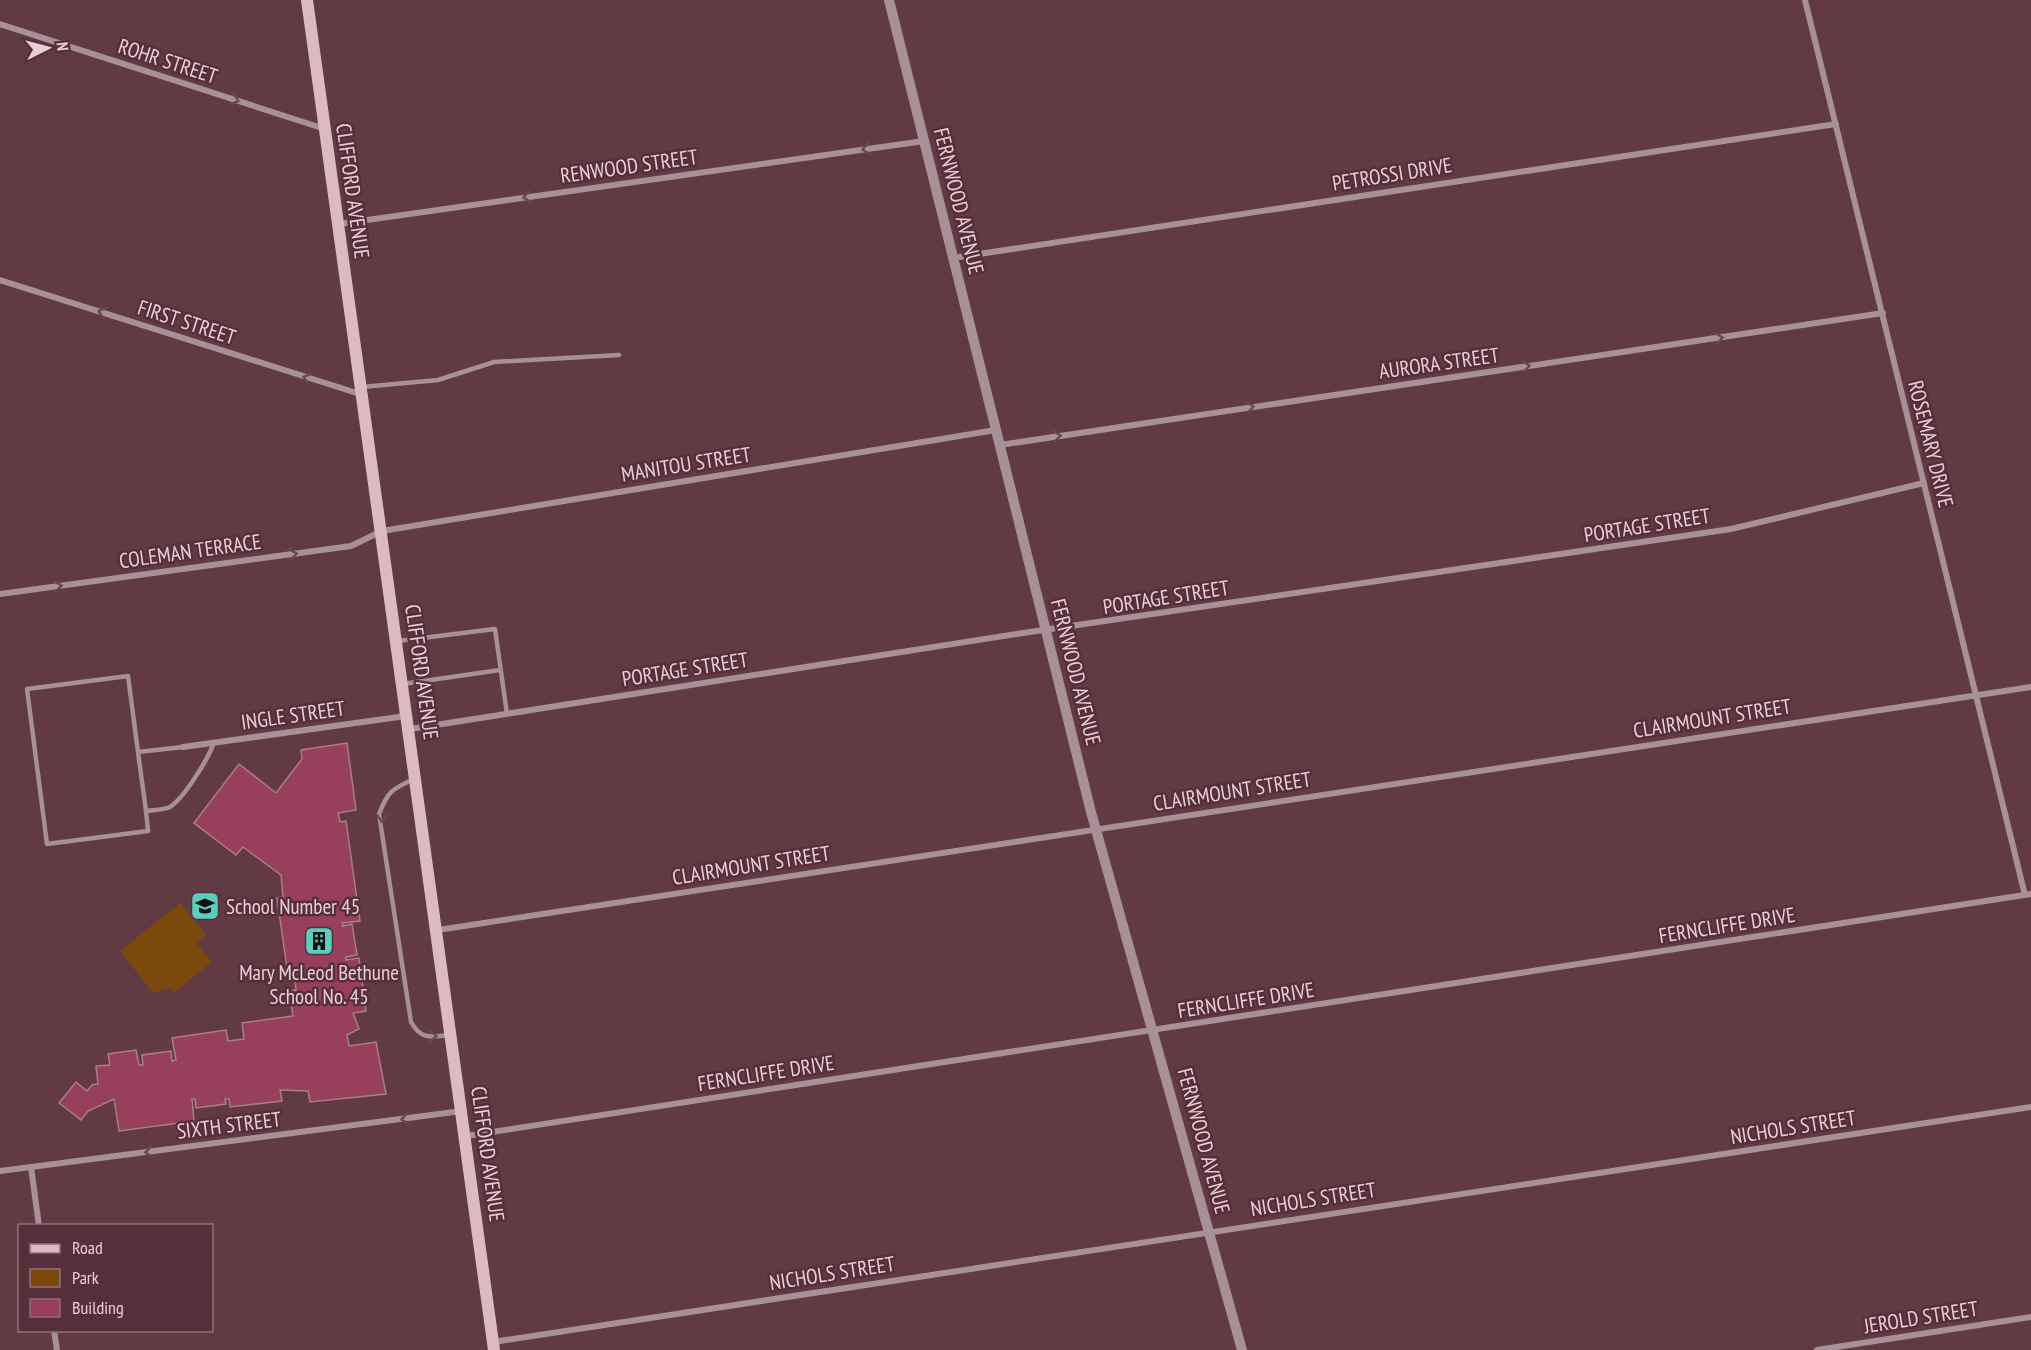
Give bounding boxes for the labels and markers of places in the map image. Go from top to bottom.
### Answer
school or university icon: School Number 45 [189,890,221,922]
place label: School Number 45 [226,893,360,920]
building icon: Mary McLeod Bethune School No. 45 [303,925,335,957]
place label: Mary McLeod Bethune School No. 45 [239,959,399,1010]

